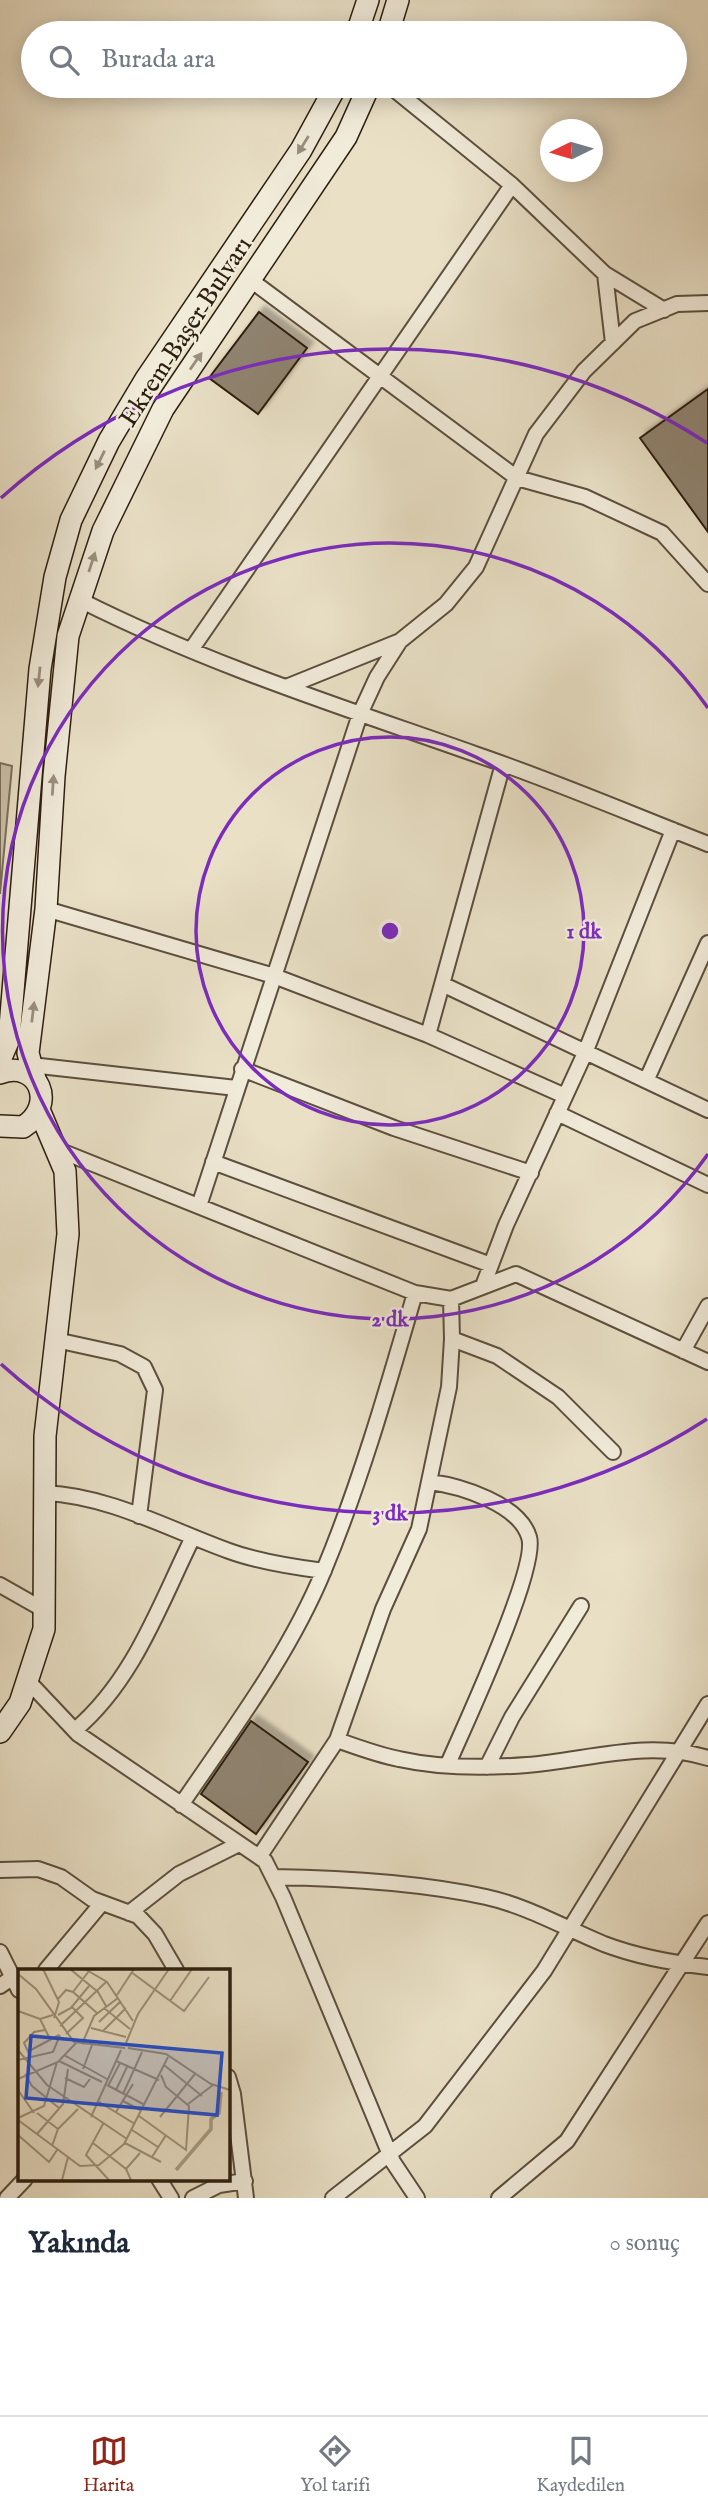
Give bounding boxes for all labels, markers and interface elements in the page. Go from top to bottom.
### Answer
search box [21,21,687,98]
icon: search [45,41,83,79]
text: Burada ara [101,43,215,76]
north arrow [540,119,603,182]
one-way arrow [296,136,309,155]
street label: Ekrem Başer Bulvarı [112,230,260,433]
one-way arrow [189,352,203,370]
one-way arrow [94,450,106,470]
one-way arrow [87,552,98,573]
one-way arrow [33,666,44,688]
one-way arrow [48,774,59,796]
centre of rings [378,919,402,943]
text: 1 dk [567,919,602,946]
one-way arrow [28,1001,39,1023]
text: 2 dk [372,1307,409,1334]
text: 3 dk [373,1501,408,1528]
inset map [18,1969,229,2180]
text: Yakında [28,2225,130,2263]
text: 0 sonuç [609,2229,680,2258]
tab: Harita [83,2432,134,2498]
tab: Yol tarifi [300,2432,370,2498]
tab: Kaydedilen [536,2432,625,2498]

